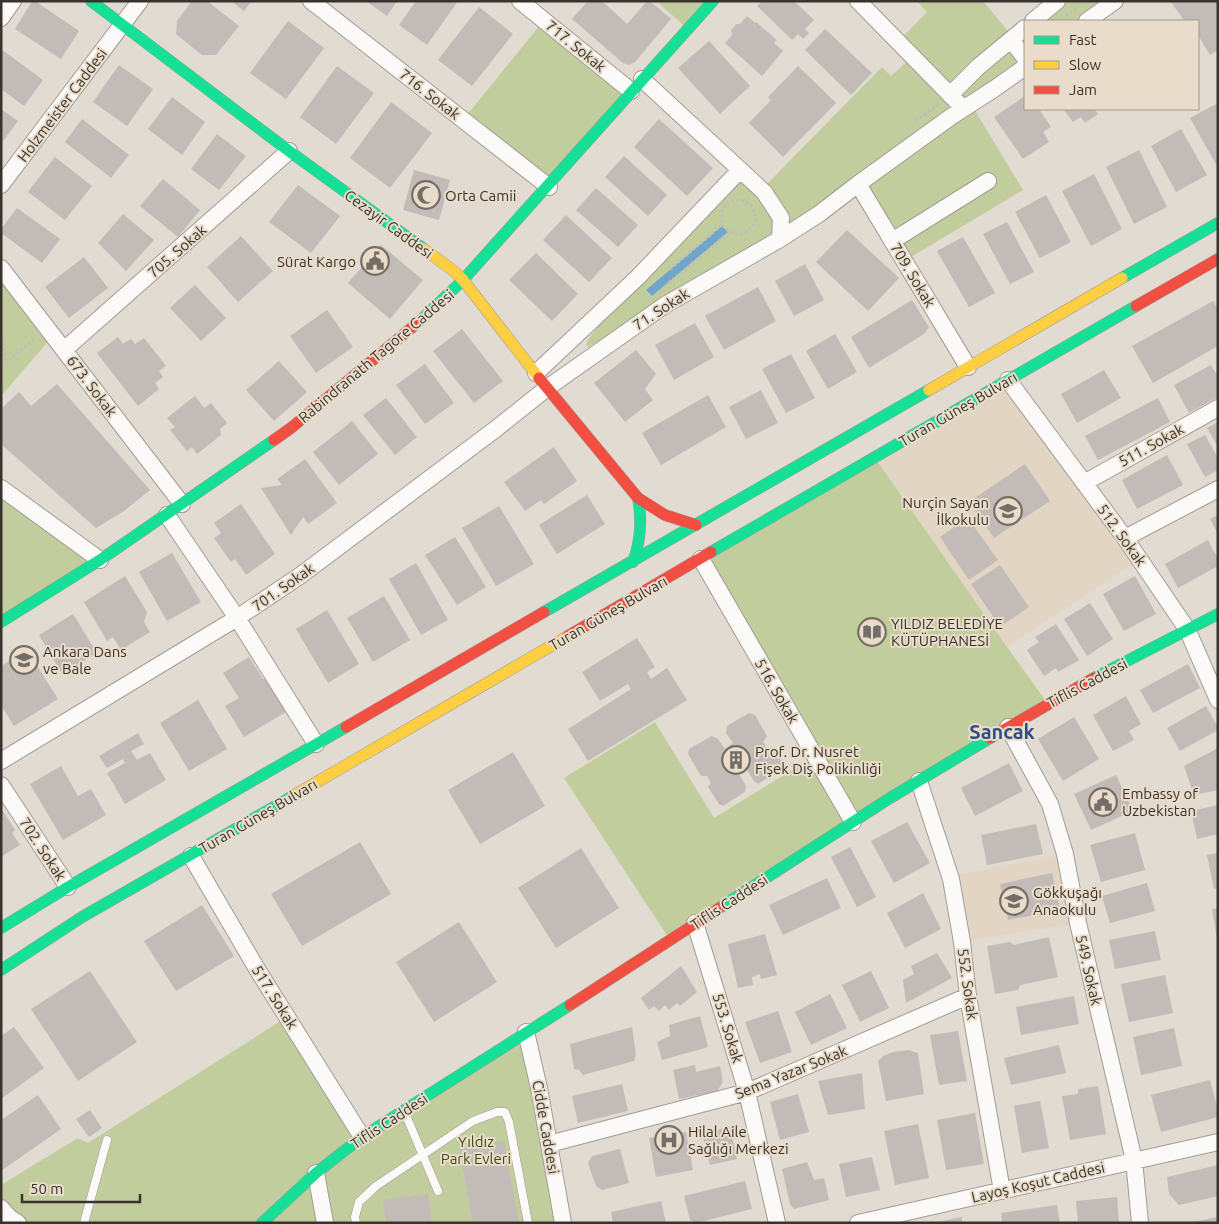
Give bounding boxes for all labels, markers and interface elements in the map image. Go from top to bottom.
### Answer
street label: 717. Sokak [543,17,610,76]
legend [1024,20,1199,110]
text: Fast [1069,31,1097,48]
street label: Holzmeister Caddesi [14,45,110,165]
text: Slow [1069,56,1102,73]
street label: 716. Sokak [396,65,464,123]
text: Jam [1069,81,1097,98]
mosque icon: Orta Camii [411,180,441,210]
street label: Cezayir Caddesi [342,186,436,262]
place label: Orta Camii [445,187,517,204]
street label: 705. Sokak [144,221,210,281]
street label: 709. Sokak [887,240,939,311]
public building icon: Sürat Kargo [360,246,390,276]
place label: Sürat Kargo [277,253,356,270]
street label: 71. Sokak [630,284,693,333]
street label: Rabindranath Tagore Caddesi [295,286,457,426]
street label: 673. Sokak [64,352,121,420]
street label: Turan Güneş Bulvarı [896,368,1020,450]
street label: 511. Sokak [1115,420,1187,470]
place label: Nurçin Sayan İlkokulu [902,494,989,528]
school or university icon: Nurçin Sayan İlkokulu [993,496,1023,526]
street label: 512. Sokak [1094,501,1150,569]
street label: 701. Sokak [249,559,318,615]
street label: Turan Güneş Bulvarı [546,572,670,654]
place label: YILDIZ BELEDİYE KÜTÜPHANESİ [891,615,1003,649]
library icon: YILDIZ BELEDİYE KÜTÜPHANESİ [857,617,887,647]
place label: Ankara Dans ve Bale [43,643,127,677]
school or university icon: Ankara Dans ve Bale [9,645,39,675]
street label: Tiflis Caddesi [1044,655,1130,711]
street label: 516. Sokak [752,656,803,727]
district label: Sancak [969,720,1035,743]
place label: Prof. Dr. Nusret Fişek Diş Polikinliği [755,743,881,777]
building icon: Prof. Dr. Nusret Fişek Diş Polikinliği [721,745,751,775]
street label: Turan Güneş Bulvarı [196,775,320,857]
place label: Embassy of Uzbekistan [1122,785,1198,819]
public building icon: Embassy of Uzbekistan [1088,787,1118,817]
street label: 702. Sokak [16,814,70,884]
street label: Tiflis Caddesi [687,871,771,933]
place label: Gökkuşağı Anaokulu [1033,884,1102,918]
school or university icon: Gökkuşağı Anaokulu [999,886,1029,916]
street label: 549. Sokak [1073,933,1105,1007]
street label: 552. Sokak [955,947,981,1021]
street label: 517. Sokak [249,962,302,1032]
street label: 553. Sokak [709,991,747,1065]
street label: Sema Yazar Sokak [733,1042,850,1102]
street label: Cidde Caddesi [529,1079,563,1175]
street label: Tiflis Caddesi [347,1090,431,1152]
place label: Hilal Aile Sağlığı Merkezi [688,1123,789,1157]
hospital icon: Hilal Aile Sağlığı Merkezi [654,1125,684,1155]
park label: Yıldız Park Evleri [441,1133,511,1167]
street label: Layoş Koşut Caddesi [970,1158,1106,1206]
scale bar [22,1172,140,1204]
text: 50 m [30,1180,63,1197]

